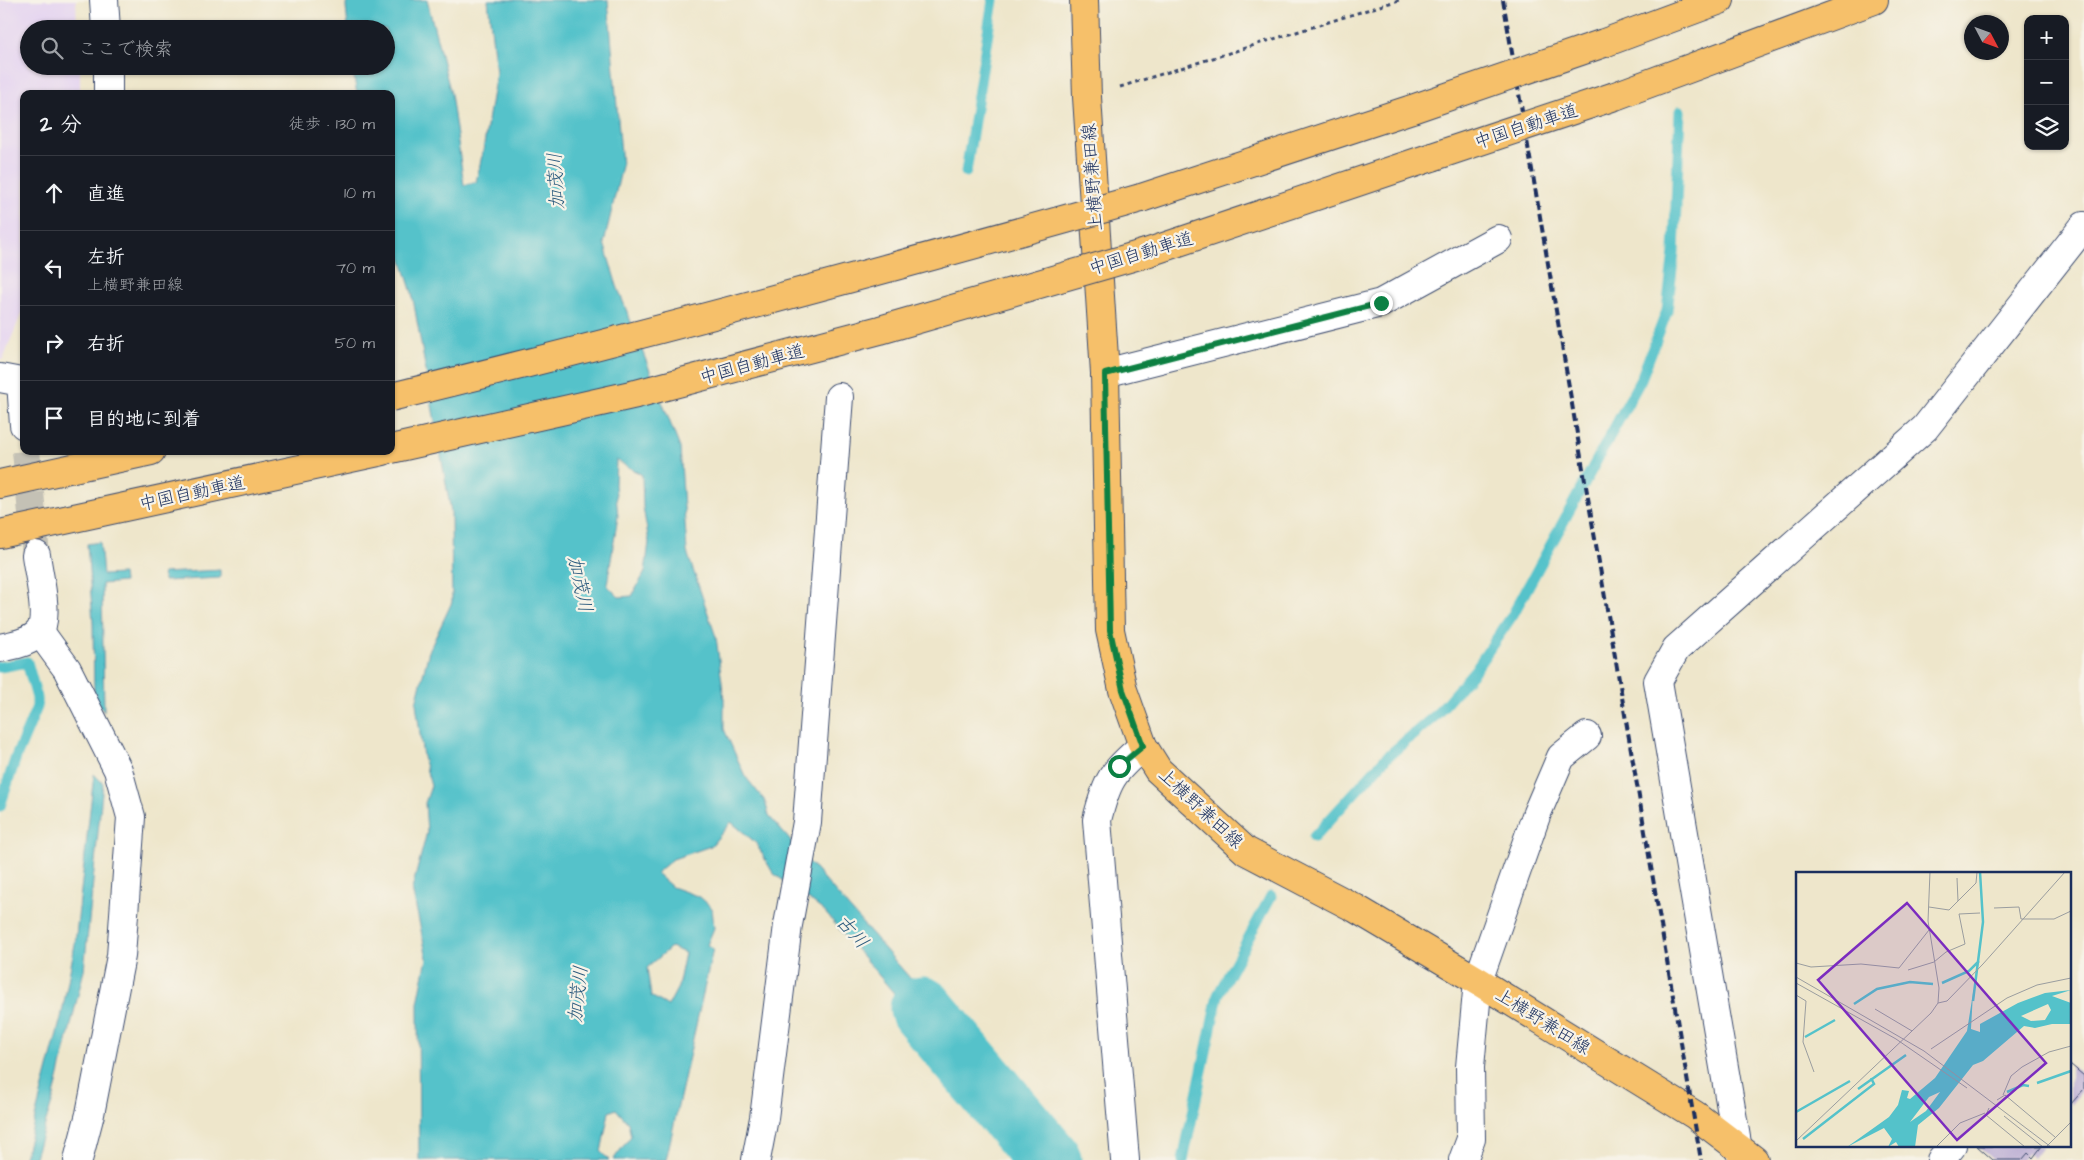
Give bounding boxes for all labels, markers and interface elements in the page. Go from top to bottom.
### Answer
north arrow [1964,15,2009,60]
map controls [2024,15,2069,150]
button: + [2024,15,2069,60]
search box [20,20,395,75]
icon: search [38,34,66,62]
text: ここで検索 [78,36,173,63]
button: − [2024,60,2069,105]
street label: 中国自動車道 [1471,98,1581,155]
button: layers [2024,105,2069,150]
text: 2 分 [40,110,81,139]
text: 徒歩 · 130 m [289,113,375,135]
street label: 上横野兼田線 [1076,122,1109,232]
water label: 加茂川 [542,152,571,210]
icon: ahead [40,179,68,207]
text: 直進 [87,181,125,208]
text: 10 m [344,182,375,204]
street label: 中国自動車道 [1086,226,1196,281]
text: 左折 [87,244,125,271]
icon: left [40,254,68,282]
text: 70 m [336,257,375,279]
text: 上横野兼田線 [87,274,183,296]
route end [1370,292,1393,315]
icon: right [40,329,68,357]
text: 右折 [87,331,125,358]
text: 50 m [335,332,375,354]
street label: 中国自動車道 [697,338,808,391]
icon: arrive [40,404,68,432]
text: 目的地に到着 [87,406,201,433]
street label: 中国自動車道 [137,470,248,517]
water label: 加茂川 [560,554,599,615]
route start [1108,755,1131,778]
street label: 上横野兼田線 [1153,762,1249,854]
inset map [1796,872,2072,1148]
water label: 古川 [829,909,875,955]
water label: 加茂川 [562,964,595,1024]
street label: 上横野兼田線 [1490,982,1595,1061]

